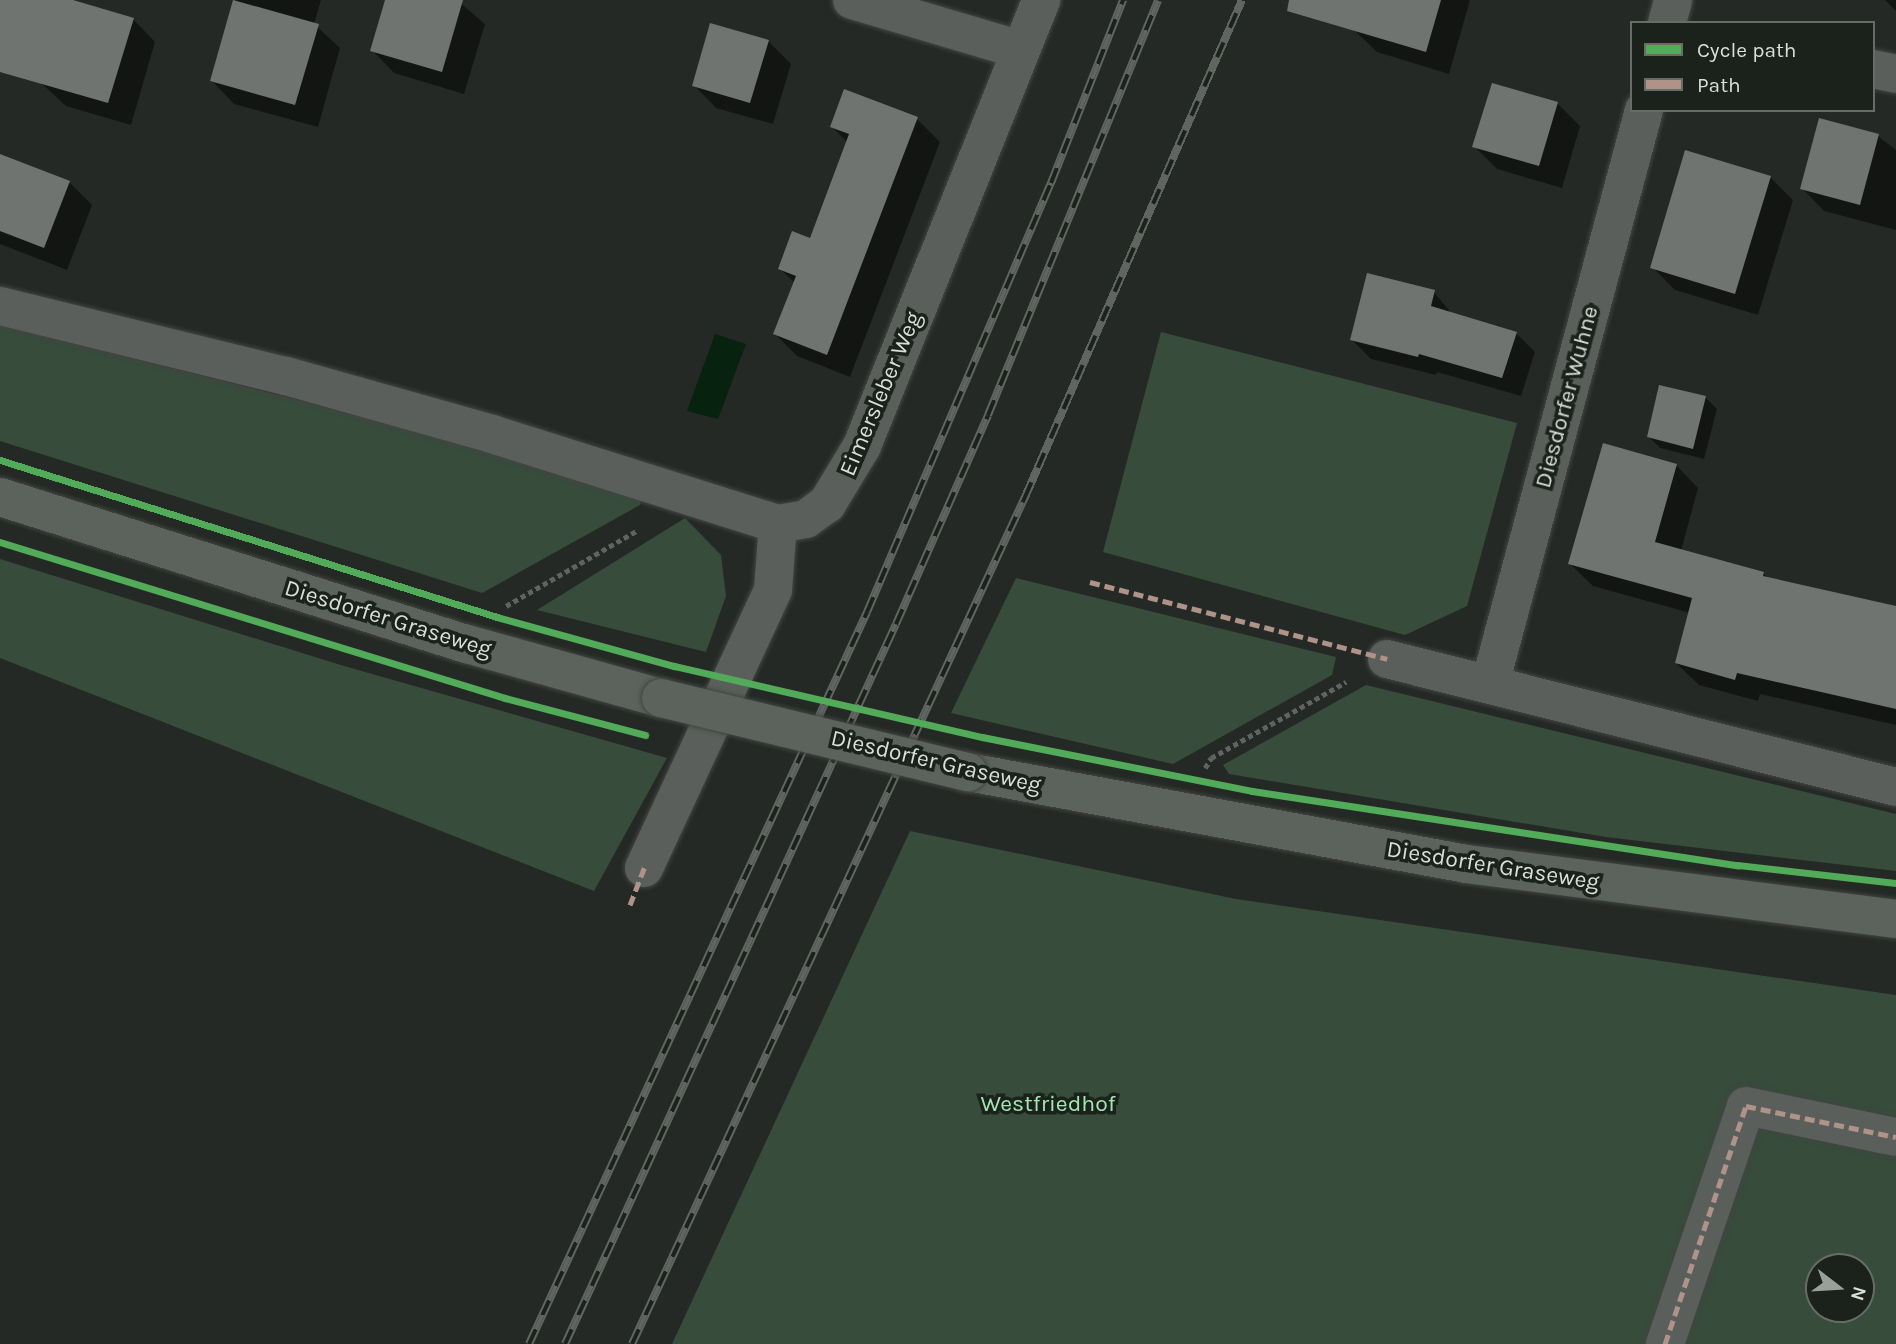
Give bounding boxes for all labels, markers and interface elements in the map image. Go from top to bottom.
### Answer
legend [1630,21,1875,112]
text: Cycle path [1697,38,1797,62]
text: Path [1697,73,1741,97]
street label: Diesdorfer Wuhne [1529,303,1605,491]
street label: Eimersleber Weg [834,308,928,480]
street label: Diesdorfer Graseweg [281,574,495,664]
street label: Diesdorfer Graseweg [828,724,1044,800]
street label: Diesdorfer Graseweg [1385,836,1601,896]
park label: Westfriedhof [980,1090,1116,1118]
north arrow [1805,1253,1875,1323]
text: N [1846,1284,1871,1303]

